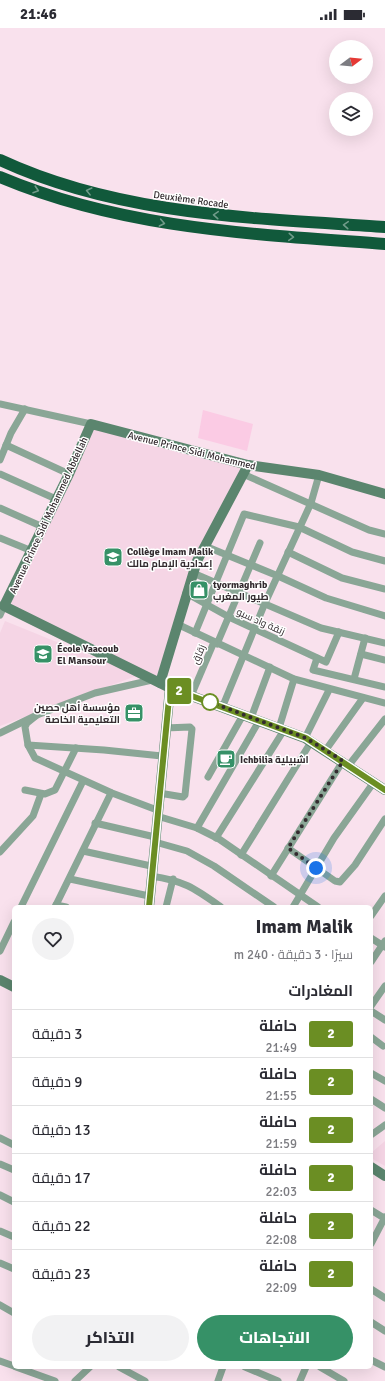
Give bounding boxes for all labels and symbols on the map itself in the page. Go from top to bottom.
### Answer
north arrow [329,40,373,84]
one-way arrow [33,186,40,194]
one-way arrow [86,187,92,195]
street label: Deuxième Rocade [153,189,229,211]
one-way arrow [213,211,219,220]
one-way arrow [159,218,165,227]
one-way arrow [343,220,349,229]
one-way arrow [288,233,294,242]
street label: Avenue Prince Sidi Mohammed [127,429,257,473]
street label: Avenue Prince Sidi Mohammed Abdellah [7,435,91,596]
school or university icon: Collège Imam Malik إعدادية الإمام مالك [102,546,124,568]
place label: Collège Imam Malik إعدادية الإمام مالك [127,546,214,571]
shop icon: tyormaghrib طيور المغرب [188,579,210,601]
place label: tyormaghrib طيور المغرب [212,579,269,603]
street label: زنقة واد سبو [234,606,287,638]
place label: École Yaacoub El Mansour [57,642,119,667]
school or university icon: École Yaacoub El Mansour [32,643,54,665]
street label: زقاق [189,643,208,666]
line badge: 2 [166,678,192,704]
unlabelled marker [201,693,219,711]
place label: مؤسسة أهل حصين التعليمية الخاصة [34,701,120,726]
office icon: مؤسسة أهل حصين التعليمية الخاصة [123,702,145,724]
cafe icon: Ichbilia اشبيلية [215,748,237,770]
place label: Ichbilia اشبيلية [240,754,309,766]
your location [306,858,326,878]

